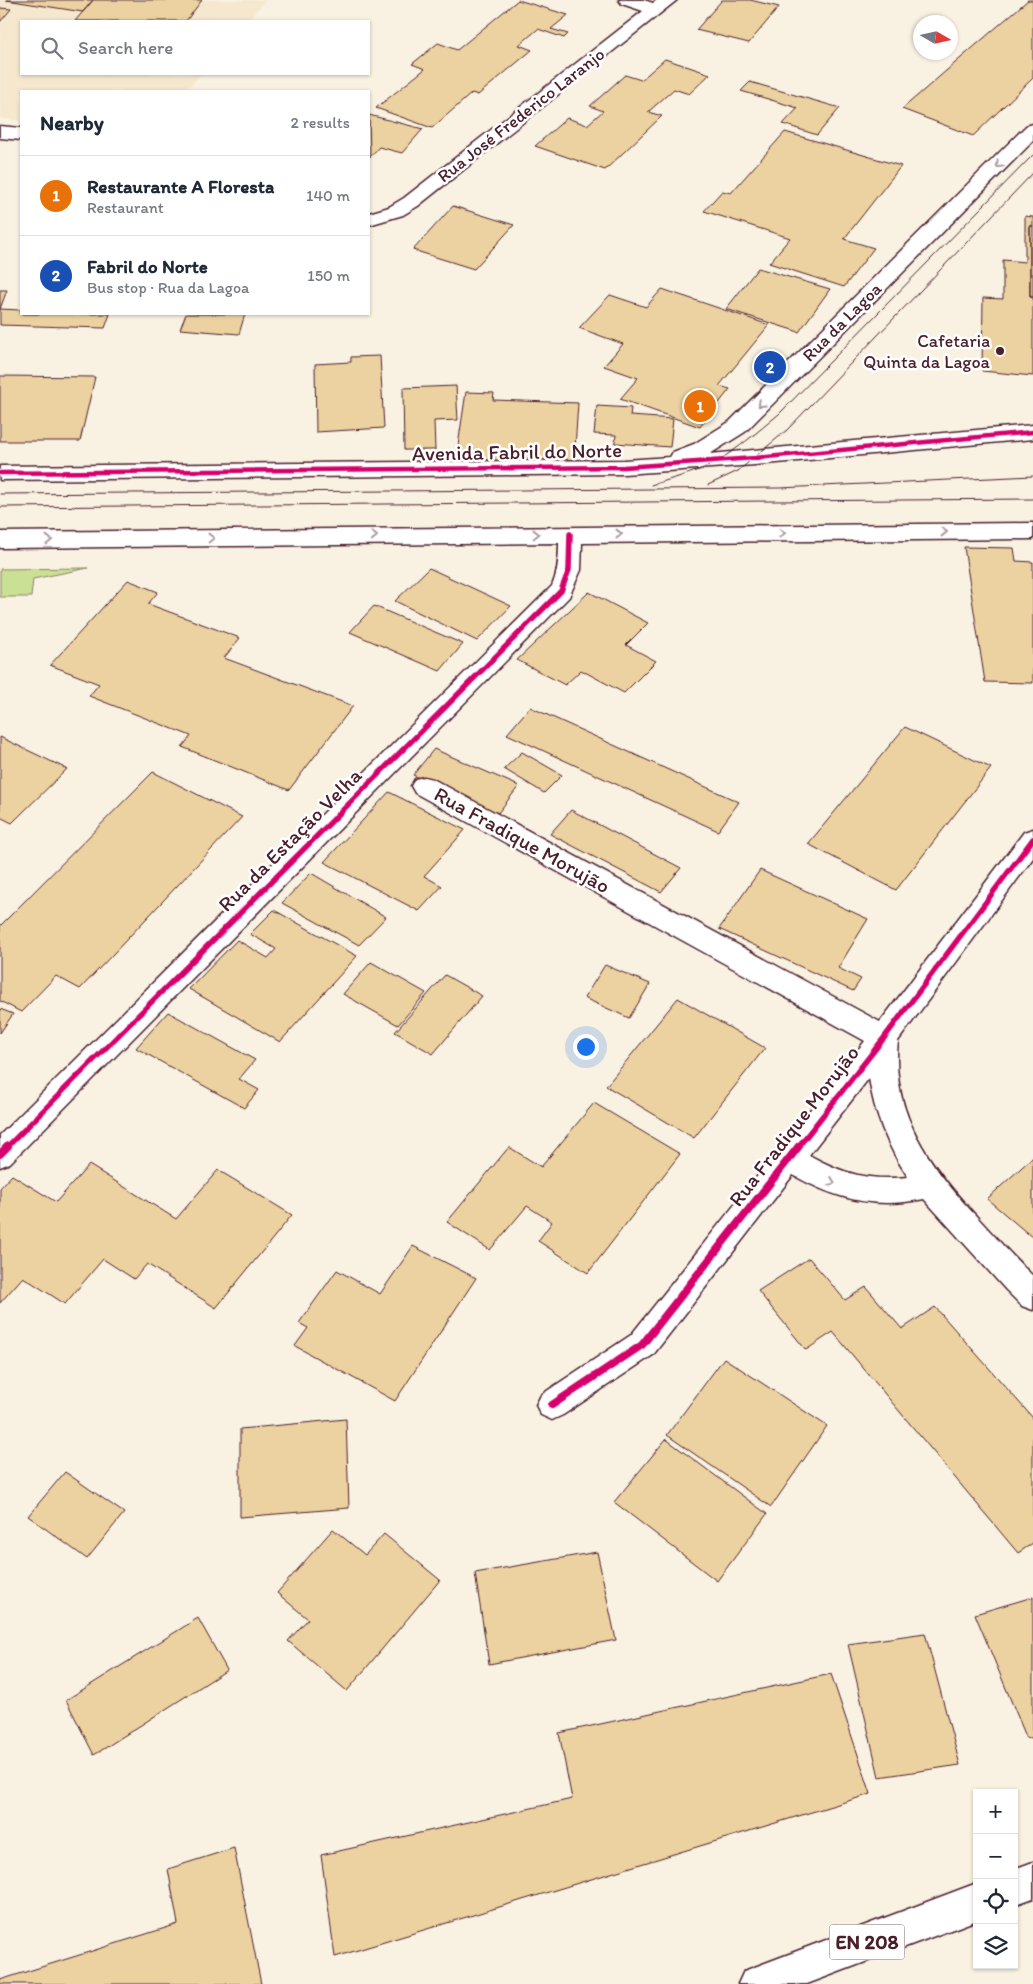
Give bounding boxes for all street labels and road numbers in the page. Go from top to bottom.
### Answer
street label: Rua José Frederico Laranjo [433,43,609,187]
street label: Rua da Lagoa [798,277,887,366]
street label: Avenida Fabril do Norte [412,437,622,466]
street label: Rua da Estação Velha [213,763,367,917]
street label: Rua Fradique Morujão [430,781,614,898]
street label: Rua Fradique Morujão [723,1040,864,1211]
road number: EN 208 [830,1924,904,1960]

